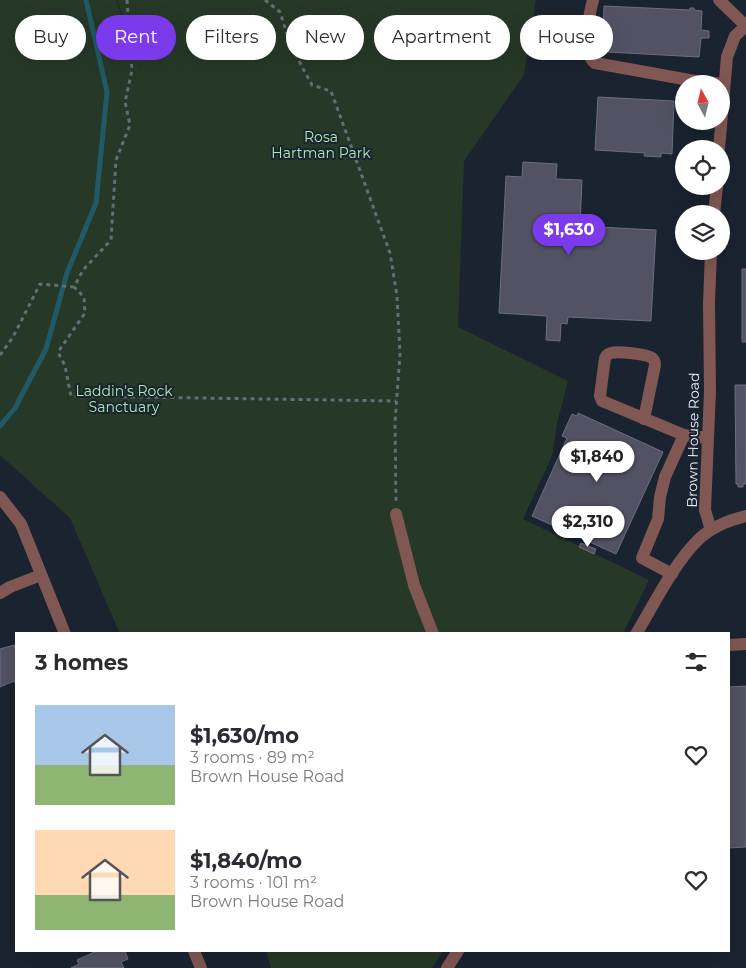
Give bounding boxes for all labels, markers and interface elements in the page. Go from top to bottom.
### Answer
chip: Buy [15,15,86,60]
chip: Rent [96,15,176,60]
chip: Filters [186,15,276,60]
chip: New [286,15,364,60]
chip: Apartment [374,15,510,60]
chip: House [520,15,613,60]
north arrow [675,75,730,130]
map controls [675,75,730,260]
park label: Rosa Hartman Park [271,128,371,162]
button: locate [675,140,730,195]
button: layers [675,205,730,260]
pin: $1,630 [528,214,610,256]
text: $1,630 [544,220,594,239]
street label: Brown House Road [683,372,703,508]
park label: Laddin's Rock Sanctuary [75,382,173,416]
pin: $1,840 [556,440,638,483]
text: $1,840 [570,447,624,466]
pin: $2,310 [547,506,629,548]
text: $2,310 [563,512,613,531]
icon: filters [682,648,710,676]
text: 3 homes [35,650,128,675]
text: $1,630/mo [190,723,299,748]
icon: home [75,725,135,785]
icon: heart [682,741,710,769]
text: 3 rooms · 89 m² [190,748,315,767]
text: Brown House Road [190,767,344,786]
text: $1,840/mo [190,848,302,873]
icon: home [75,850,135,910]
icon: heart [682,866,710,894]
text: 3 rooms · 101 m² [190,873,317,892]
text: Brown House Road [190,892,344,911]

